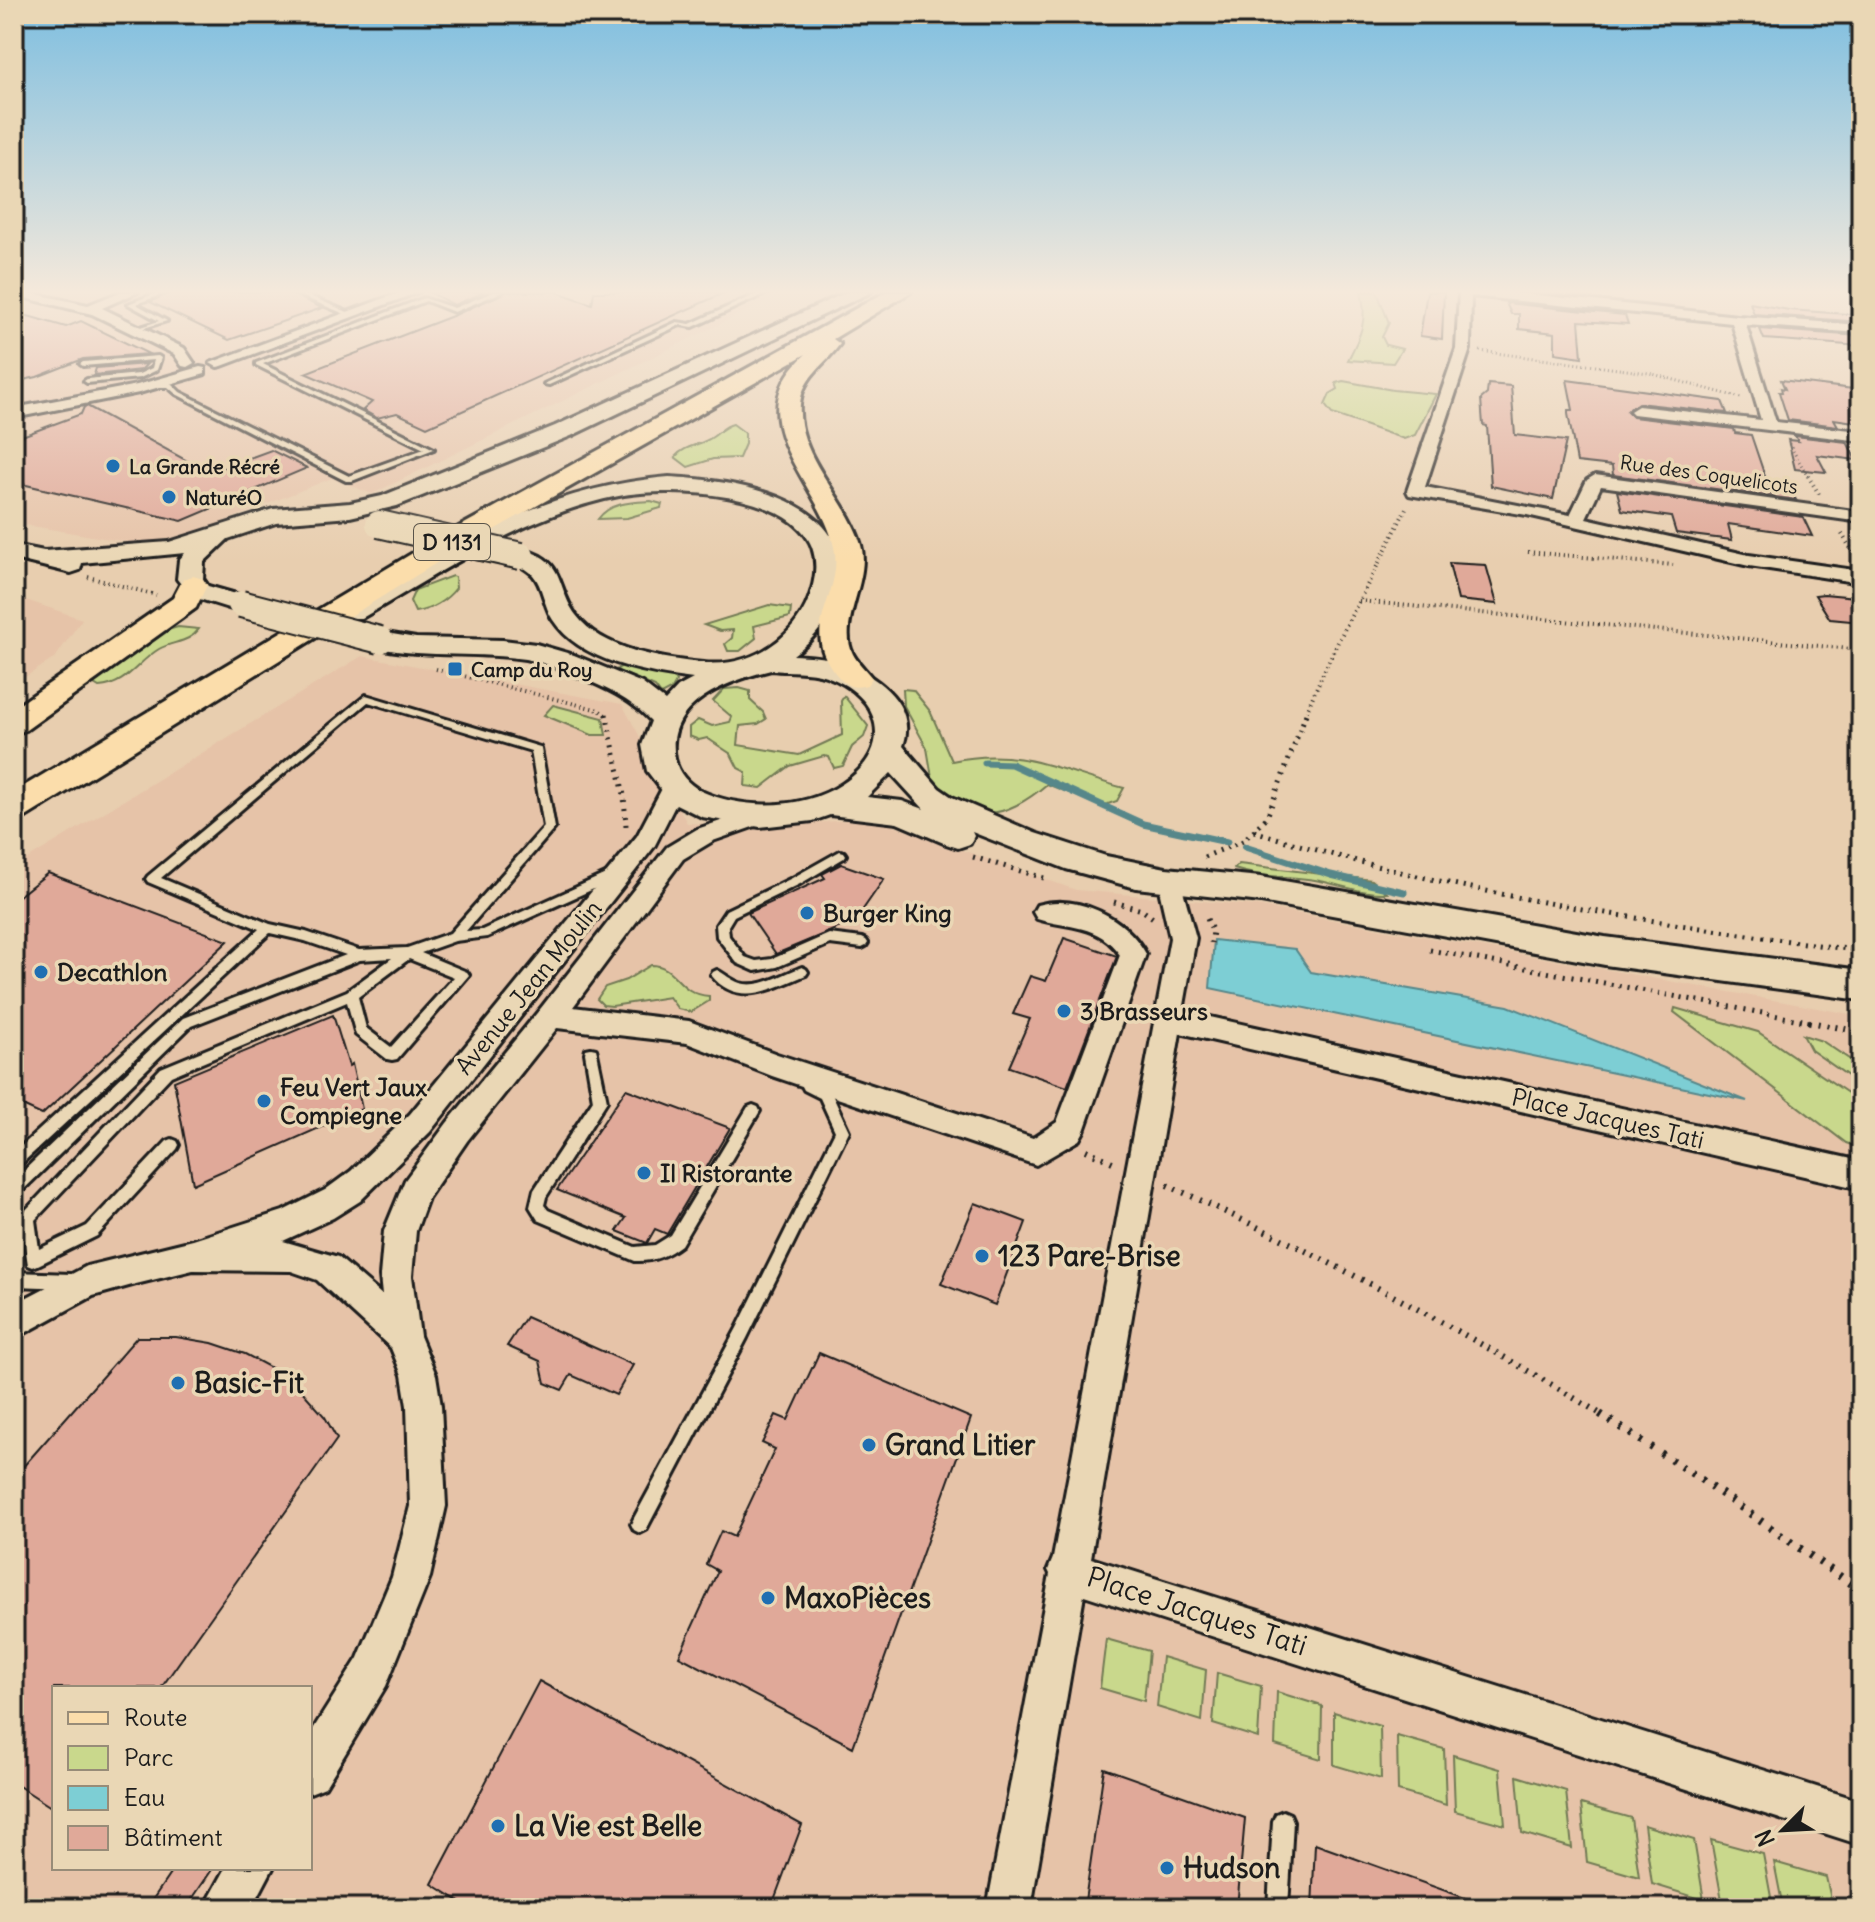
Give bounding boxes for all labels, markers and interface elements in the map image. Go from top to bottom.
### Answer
street label: Rue des Coquelicots [1618,449,1800,499]
place label: La Grande Récré [129,454,280,479]
marker: La Grande Récré [104,457,122,475]
place label: NaturéO [185,485,262,510]
marker: NaturéO [160,488,178,506]
road number: D 1131 [414,524,490,560]
place label: Camp du Roy [471,657,592,682]
marker: Camp du Roy [446,660,464,678]
street label: Avenue Jean Moulin [448,894,608,1080]
place label: Burger King [823,898,952,928]
marker: Burger King [798,904,816,922]
place label: Decathlon [57,957,167,987]
marker: Decathlon [32,963,50,981]
place label: 3 Brasseurs [1080,996,1208,1026]
marker: 3 Brasseurs [1055,1002,1073,1020]
place label: Feu Vert Jaux Compiegne [280,1072,427,1130]
street label: Place Jacques Tati [1509,1081,1707,1155]
marker: Feu Vert Jaux Compiegne [255,1092,273,1110]
place label: Il Ristorante [660,1158,792,1188]
marker: Il Ristorante [635,1164,653,1182]
place label: 123 Pare-Brise [998,1238,1181,1274]
marker: 123 Pare-Brise [973,1247,991,1265]
place label: Basic-Fit [194,1365,305,1401]
marker: Basic-Fit [169,1374,187,1392]
place label: Grand Litier [885,1427,1036,1463]
marker: Grand Litier [860,1436,878,1454]
street label: Place Jacques Tati [1082,1558,1312,1664]
place label: MaxoPièces [784,1580,931,1616]
marker: MaxoPièces [759,1589,777,1607]
legend [52,1686,312,1870]
text: Route [124,1702,187,1732]
text: Parc [124,1742,173,1772]
text: Eau [124,1782,165,1812]
north arrow [1743,1790,1823,1870]
place label: La Vie est Belle [514,1808,702,1844]
marker: La Vie est Belle [489,1817,507,1835]
text: Bâtiment [124,1822,223,1852]
text: N [1749,1825,1781,1851]
place label: Hudson [1183,1850,1281,1886]
marker: Hudson [1158,1859,1176,1877]

